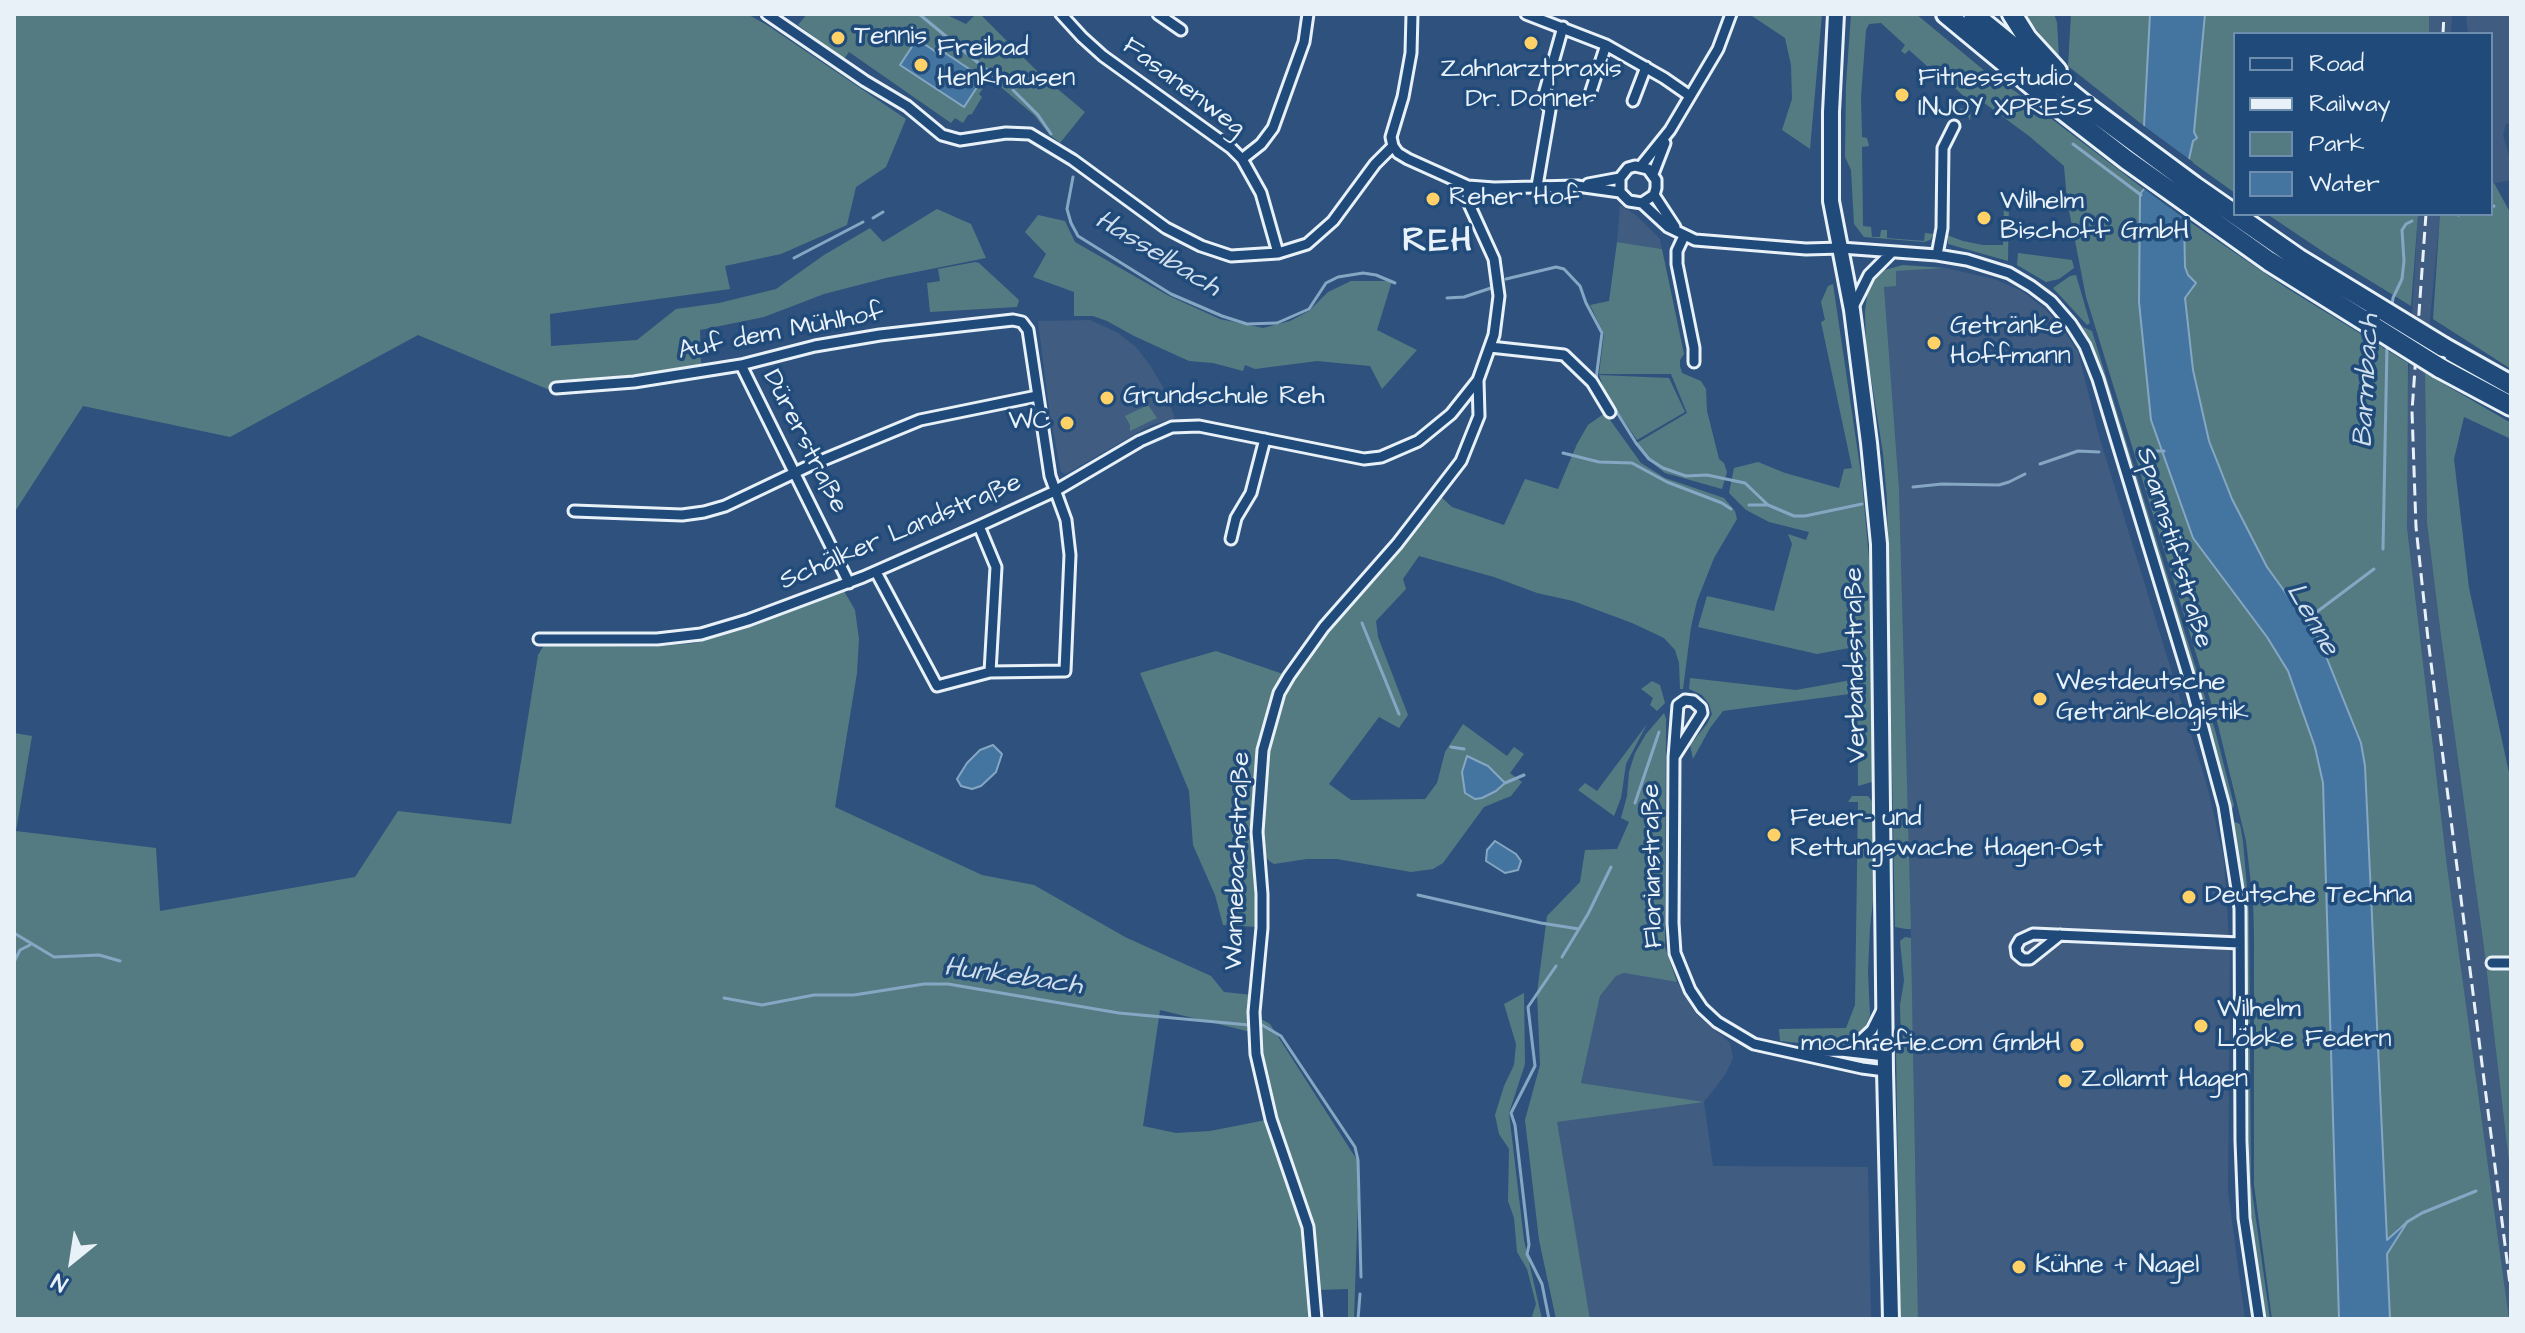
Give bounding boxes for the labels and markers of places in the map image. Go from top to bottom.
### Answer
place label: Tennis [854,22,927,54]
marker: Tennis [829,29,847,47]
place label: Freibad Henkhausen [937,34,1075,96]
marker: Zahnarztpraxis Dr. Donner [1522,34,1540,52]
place label: Zahnarztpraxis Dr. Donner [1440,55,1622,116]
marker: Freibad Henkhausen [912,56,930,74]
place label: Fitnessstudio INJOY XPRESS [1918,64,2093,126]
marker: Fitnessstudio INJOY XPRESS [1893,86,1911,104]
place label: Reher Hof [1449,183,1579,215]
place label: Wilhelm Bischoff GmbH [2000,187,2189,248]
marker: Reher Hof [1424,190,1442,208]
marker: Wilhelm Bischoff GmbH [1975,209,1993,227]
place label: Getränke Hoffmann [1950,312,2071,374]
marker: Getränke Hoffmann [1925,334,1943,352]
place label: Grundschule Reh [1123,382,1324,414]
marker: Grundschule Reh [1098,389,1116,407]
place label: WC [1008,407,1051,439]
marker: WC [1058,414,1076,432]
place label: Westdeutsche Getränkelogistik [2056,668,2249,730]
marker: Westdeutsche Getränkelogistik [2031,690,2049,708]
place label: Feuer- und Rettungswache Hagen-Ost [1790,804,2103,866]
marker: Feuer- und Rettungswache Hagen-Ost [1765,826,1783,844]
place label: Deutsche Techna [2205,881,2412,913]
marker: Deutsche Techna [2180,888,2198,906]
place label: Wilhelm Löbke Federn [2217,995,2391,1056]
marker: Wilhelm Löbke Federn [2192,1017,2210,1035]
place label: mochrefie.com GmbH [1801,1029,2061,1061]
marker: mochrefie.com GmbH [2068,1036,2086,1054]
place label: Zollamt Hagen [2081,1065,2248,1097]
marker: Zollamt Hagen [2056,1072,2074,1090]
place label: Kühne + Nagel [2035,1251,2199,1283]
marker: Kühne + Nagel [2010,1258,2028,1276]

